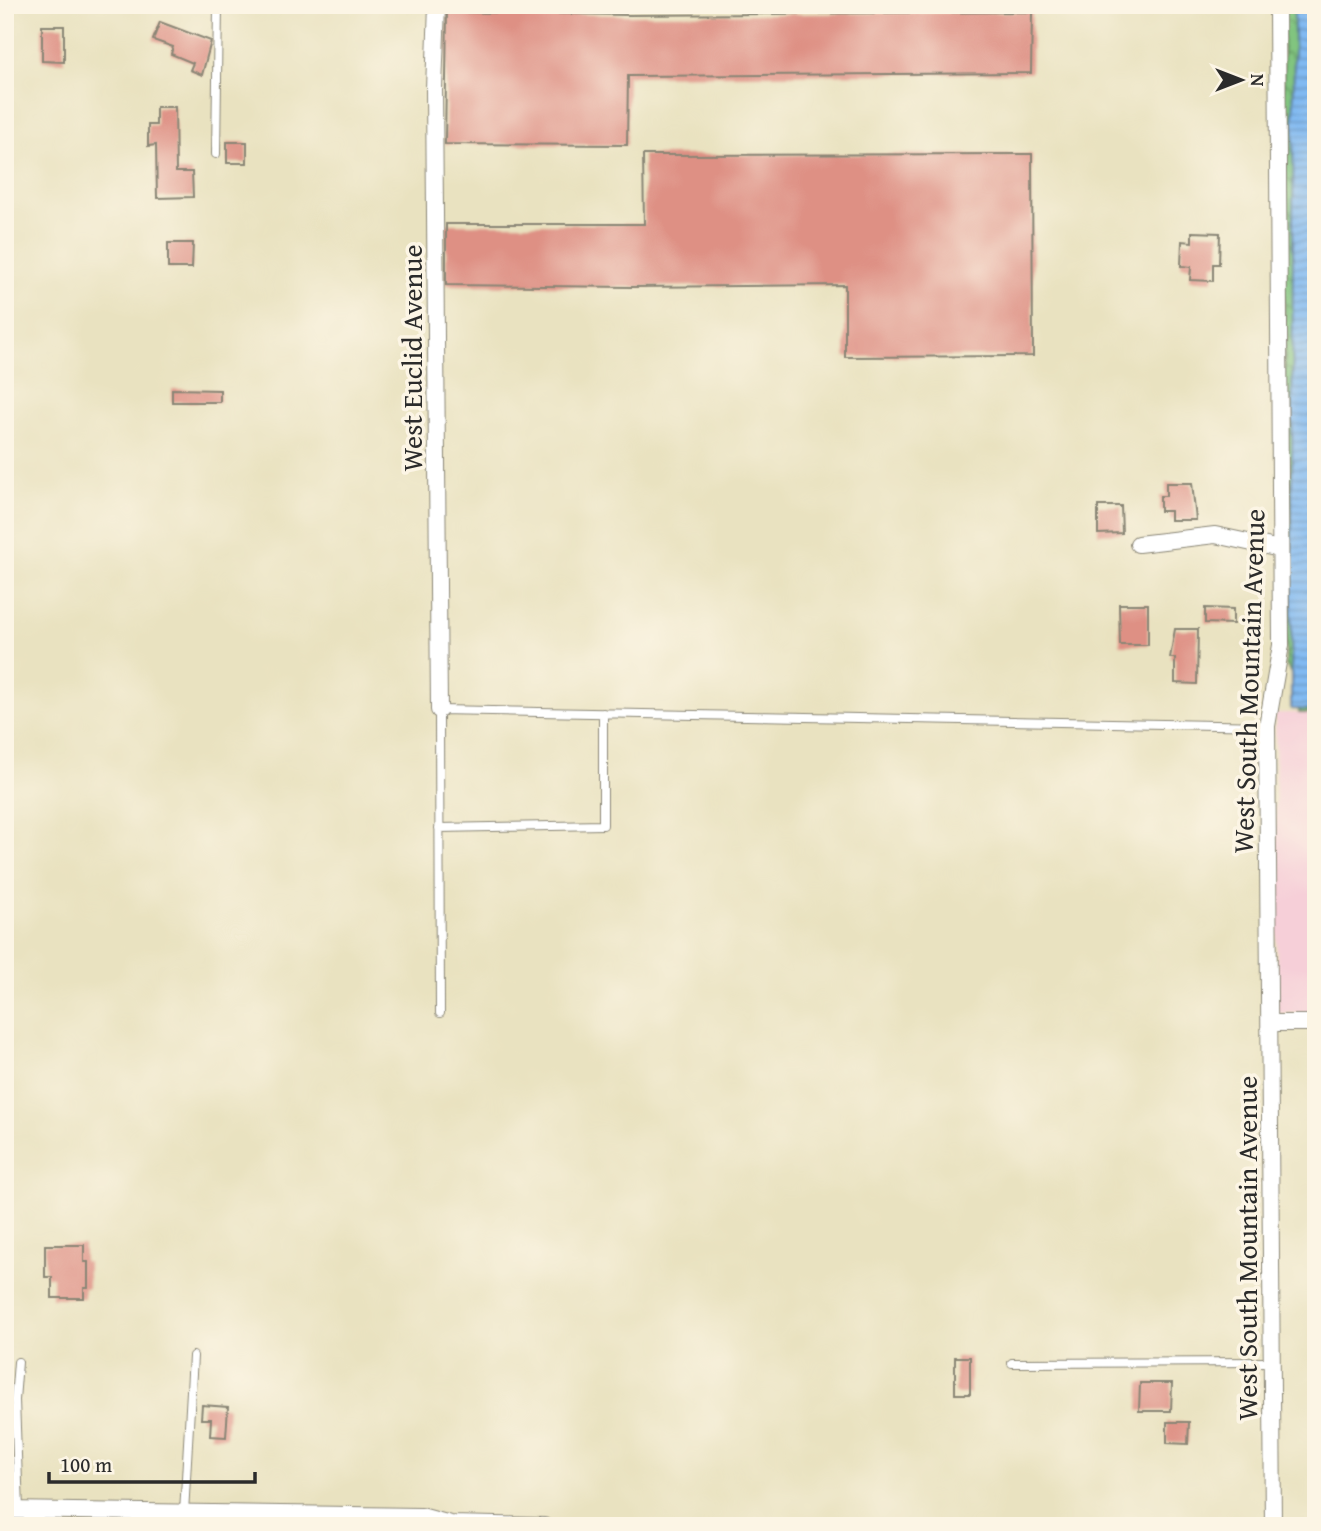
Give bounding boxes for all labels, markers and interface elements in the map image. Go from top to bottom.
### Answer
north arrow [1206,46,1276,116]
text: N [1244,74,1272,87]
street label: West Euclid Avenue [391,244,432,472]
street label: West South Mountain Avenue [1221,508,1275,854]
street label: West South Mountain Avenue [1226,1076,1267,1420]
scale bar [49,1440,256,1484]
text: 100 m [60,1449,112,1480]

